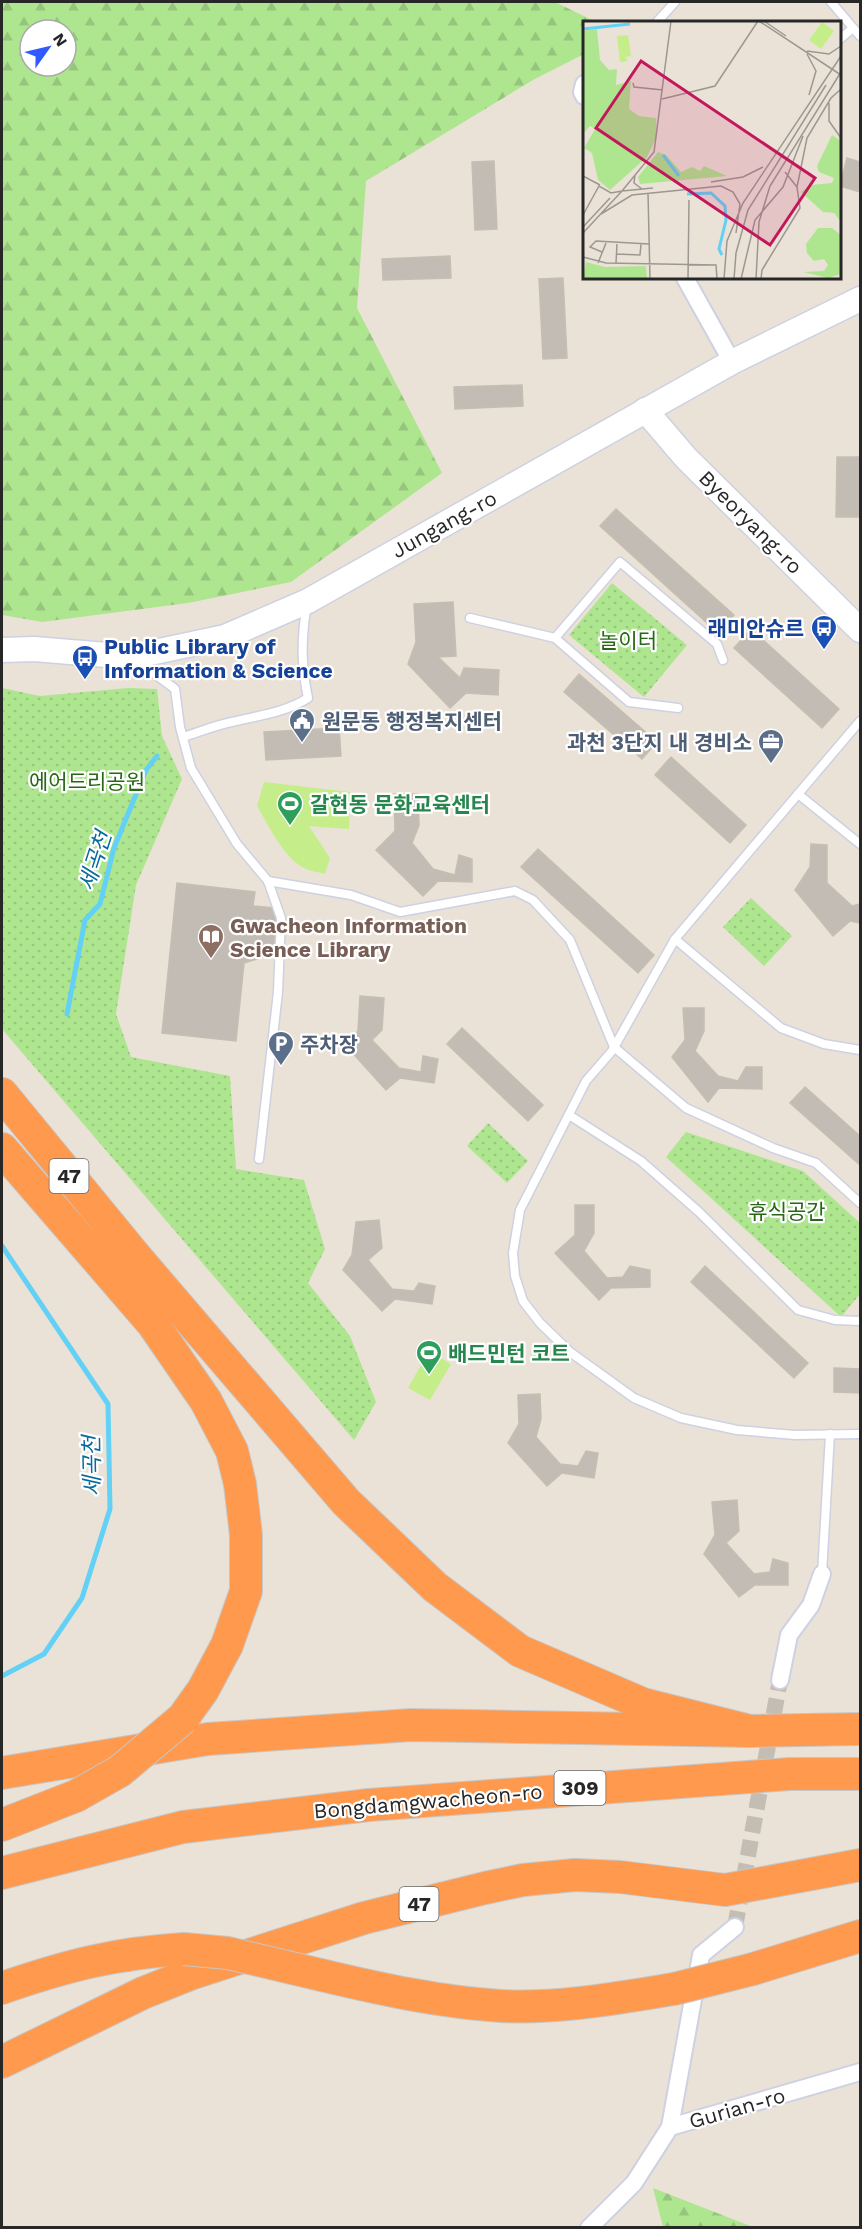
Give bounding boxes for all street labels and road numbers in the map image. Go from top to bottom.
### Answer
street label: Byeoryang-ro [694,465,808,579]
street label: Jungang-ro [387,485,501,563]
road number: 47 [50,1159,88,1193]
road number: 309 [554,1771,606,1805]
street label: Bongdamgwacheon-ro [312,1779,544,1823]
road number: 47 [400,1887,438,1921]
street label: Gurian-ro [686,2082,788,2134]

